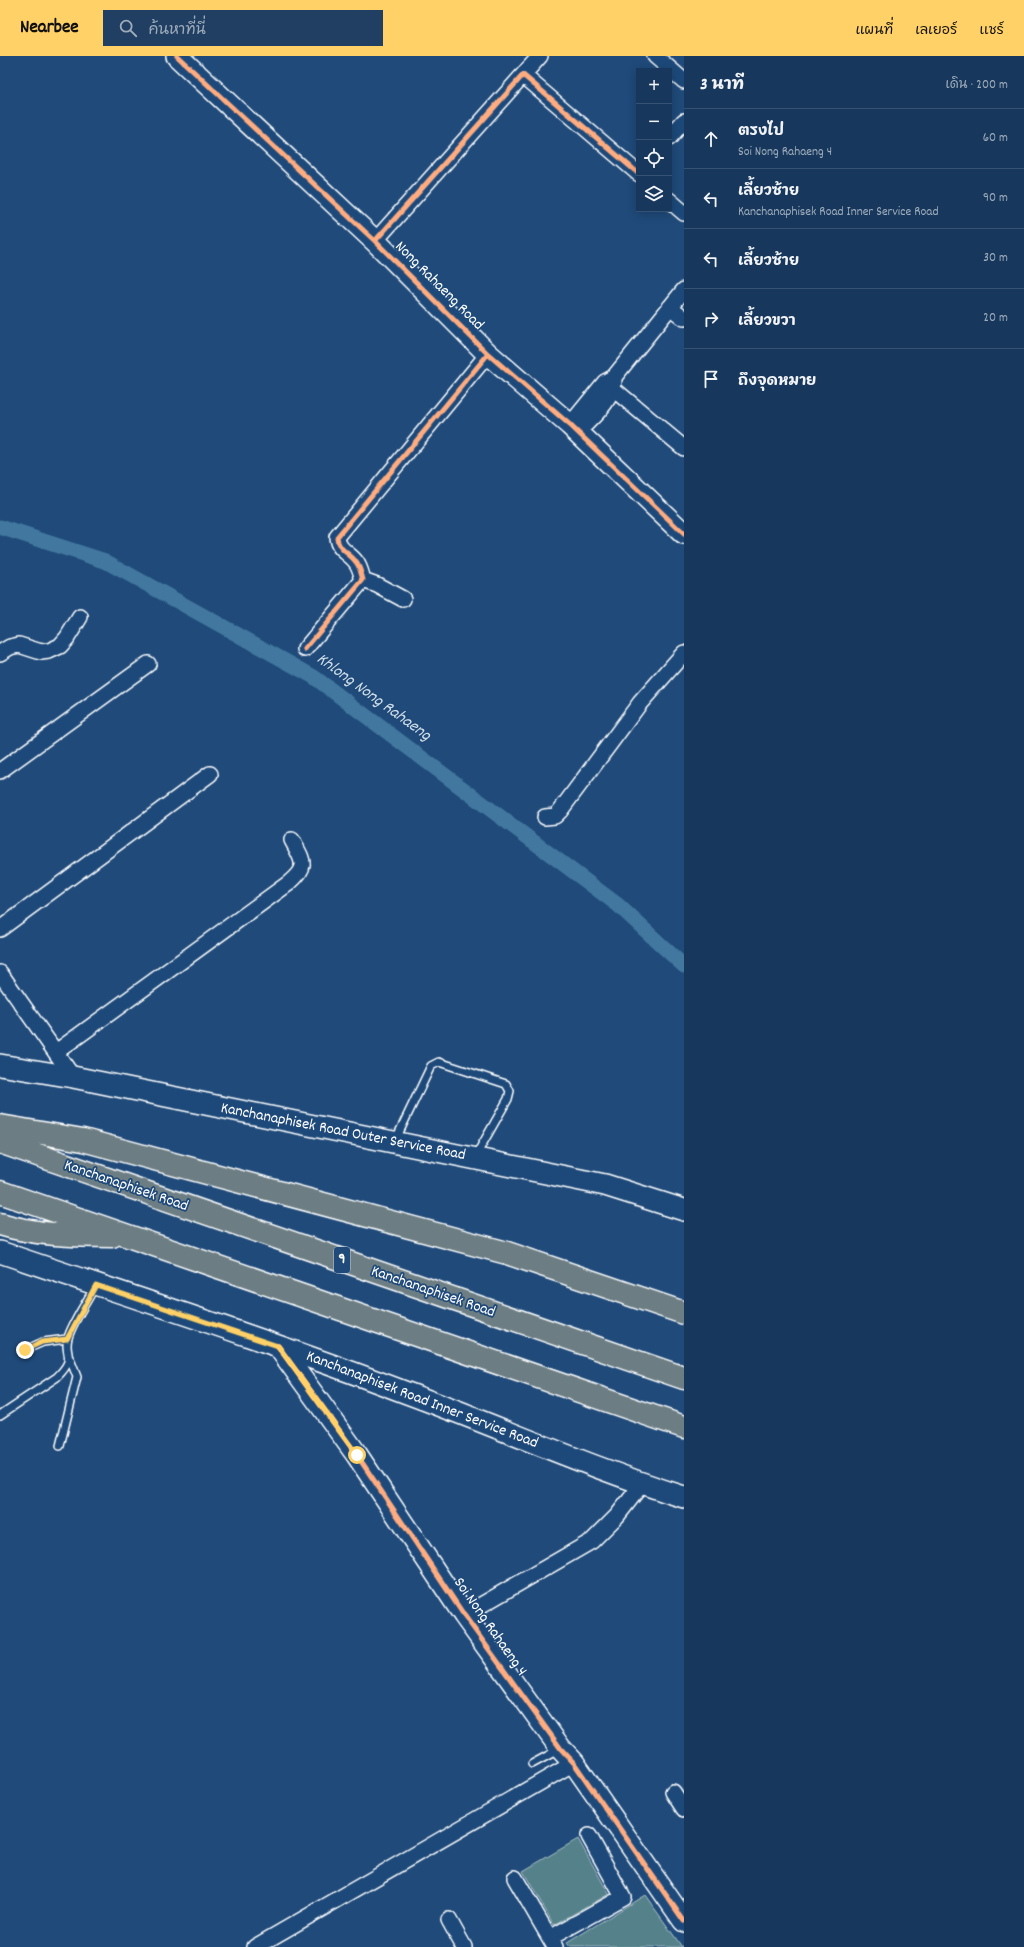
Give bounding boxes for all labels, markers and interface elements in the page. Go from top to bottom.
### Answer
search box [103,10,383,46]
text: Nearbee [20,15,79,42]
icon: search [117,17,139,39]
text: ค้นหาที่นี่ [149,20,206,42]
text: แผนที่ [855,21,893,41]
text: เลเยอร์ [915,21,957,41]
text: แชร์ [979,21,1004,41]
map controls [636,68,672,212]
button: + [636,68,672,104]
text: 3 นาที [700,74,744,98]
text: เดิน · 200 m [946,76,1008,95]
button: − [636,104,672,140]
text: ตรงไป [738,121,784,143]
icon: ahead [700,128,722,150]
text: 60 m [983,129,1008,148]
button: locate [636,140,672,176]
text: Soi Nong Rahaeng 4 [738,143,832,162]
button: layers [636,176,672,212]
text: เลี้ยวซ้าย [738,181,799,203]
icon: left [700,188,722,210]
text: 90 m [983,189,1008,208]
text: Kanchanaphisek Road Inner Service Road [738,203,938,222]
street label: Nong Rahaeng Road [389,236,489,336]
icon: left [700,248,722,270]
text: 30 m [983,249,1008,268]
text: เลี้ยวซ้าย [738,251,799,273]
icon: right [700,308,722,330]
text: 20 m [983,309,1008,328]
text: เลี้ยวขวา [738,311,796,333]
icon: arrive [700,368,722,390]
text: ถึงจุดหมาย [738,371,816,393]
water label: Khlong Nong Rahaeng [311,648,436,748]
street label: Kanchanaphisek Road Outer Service Road [219,1097,467,1167]
street label: Kanchanaphisek Road [61,1154,191,1218]
road number: 9 [334,1247,350,1273]
street label: Kanchanaphisek Road [368,1260,498,1324]
route end [16,1341,34,1359]
street label: Kanchanaphisek Road Inner Service Road [303,1345,541,1455]
route start [348,1446,366,1464]
street label: Soi Nong Rahaeng 4 [447,1573,533,1681]

